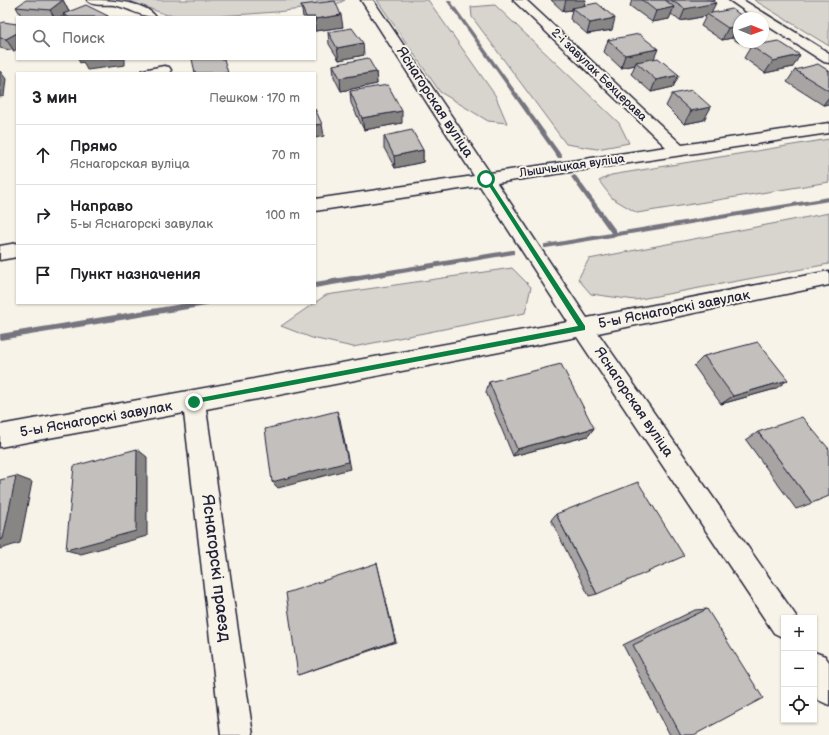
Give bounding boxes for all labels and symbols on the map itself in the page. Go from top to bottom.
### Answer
north arrow [733,12,769,48]
street label: 2-і завулак Бехцерава [548,25,650,125]
street label: Яснагорская вуліца [393,43,478,161]
street label: Лышчыцкая вуліца [517,151,626,181]
route start [477,170,495,188]
street label: 5-ы Яснагорскі завулак [597,286,752,332]
street label: Яснагорская вуліца [591,344,677,461]
route end [185,393,203,411]
street label: 5-ы Яснагорскі завулак [19,397,174,441]
street label: Яснагорскі праезд [197,493,235,643]

